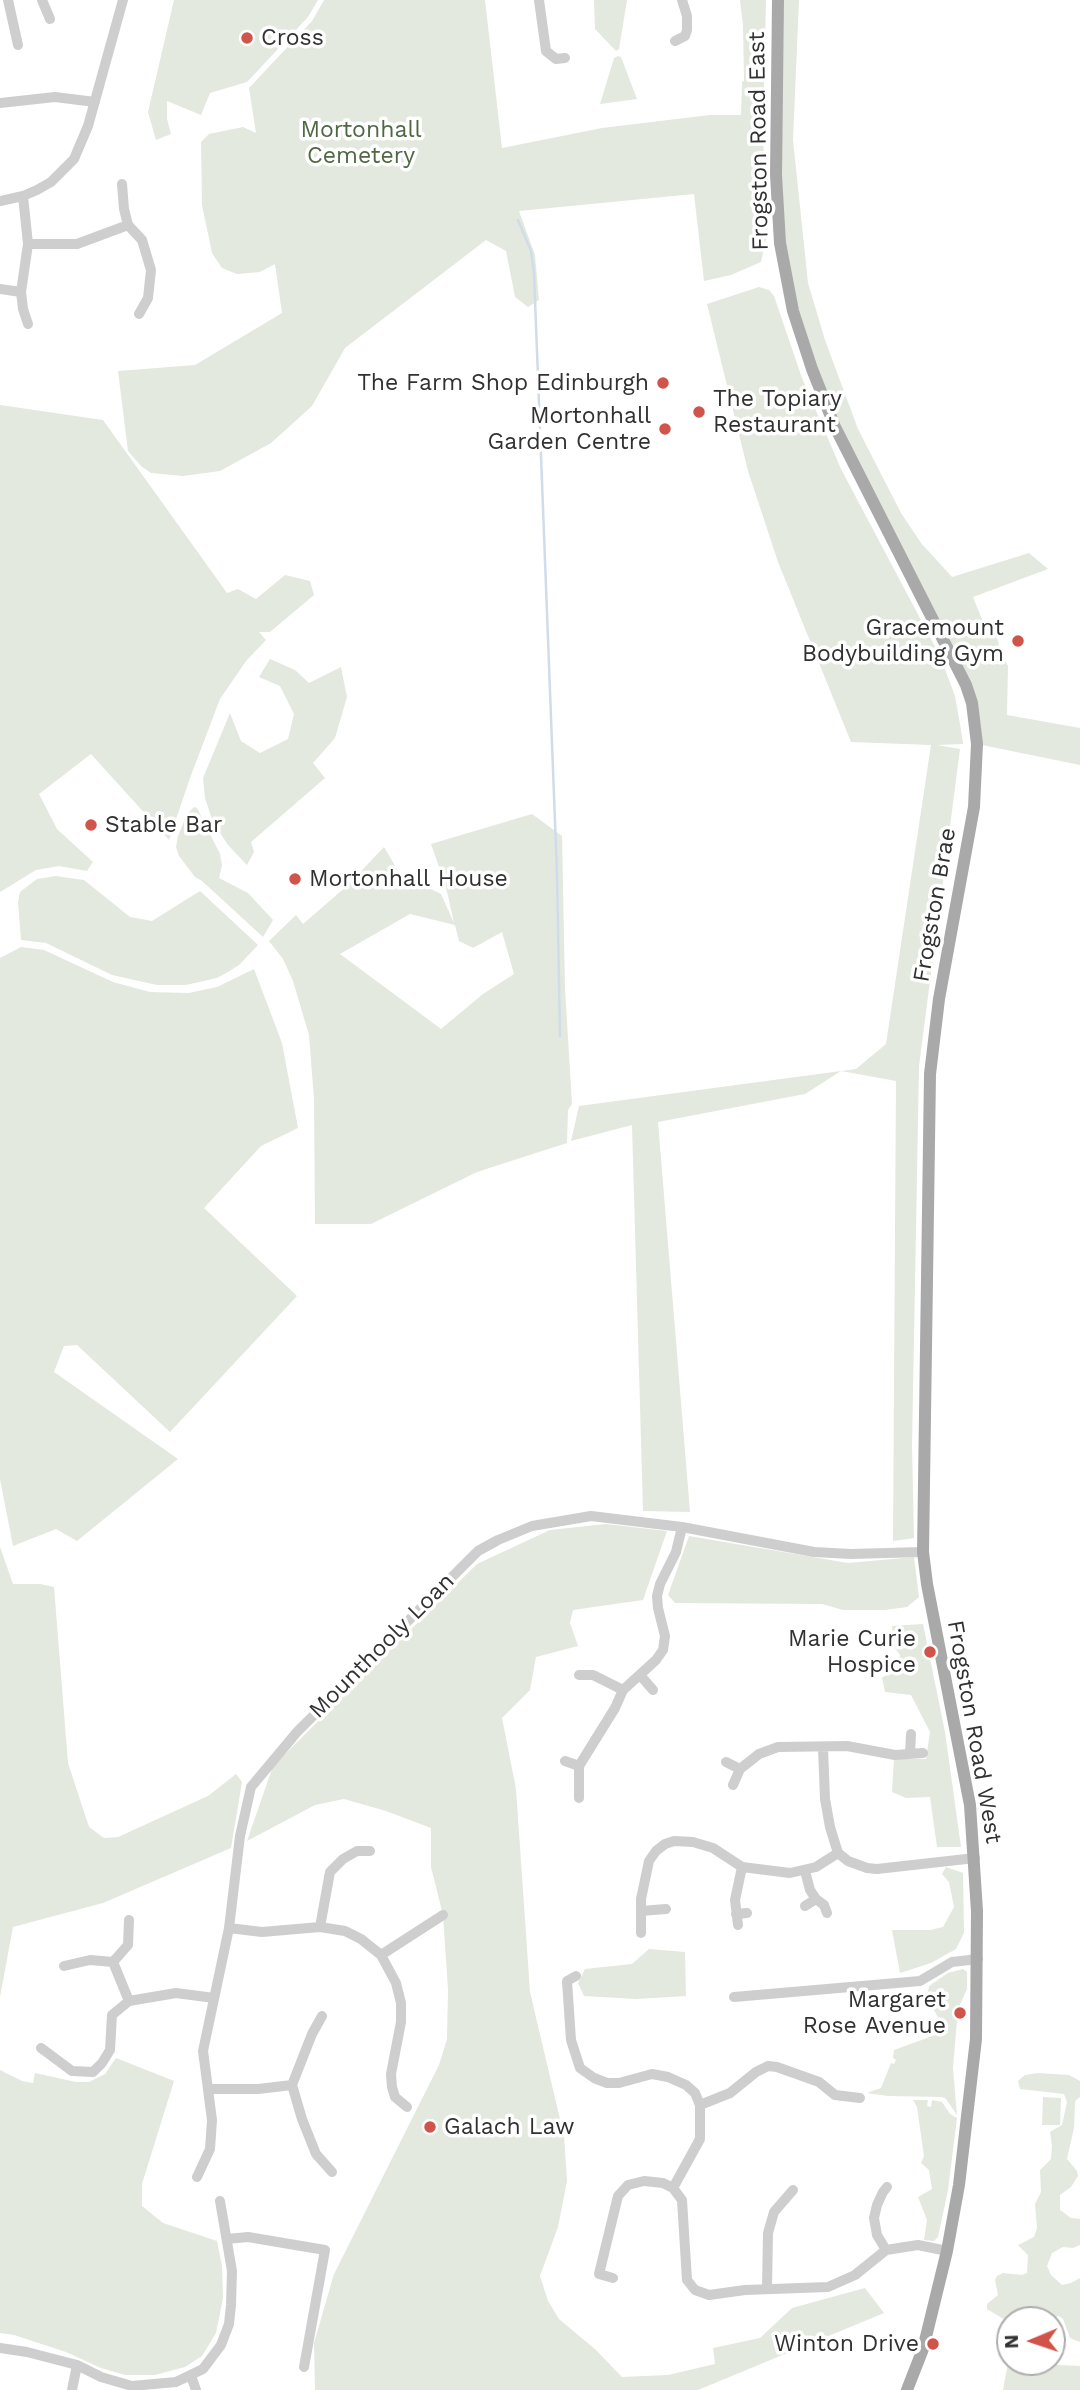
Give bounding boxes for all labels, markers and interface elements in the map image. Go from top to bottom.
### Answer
place label: Cross [261,24,324,52]
marker: Cross [239,30,255,46]
street label: Frogston Road East [743,31,775,251]
park label: Mortonhall Cemetery [301,116,421,170]
place label: The Farm Shop Edinburgh [357,369,649,397]
marker: The Farm Shop Edinburgh [655,375,671,391]
place label: The Topiary Restaurant [713,385,842,439]
place label: Mortonhall Garden Centre [487,402,651,456]
marker: The Topiary Restaurant [691,404,707,420]
marker: Mortonhall Garden Centre [657,421,673,437]
place label: Gracemount Bodybuilding Gym [802,614,1004,668]
marker: Gracemount Bodybuilding Gym [1010,633,1026,649]
place label: Stable Bar [105,811,222,839]
marker: Stable Bar [83,817,99,833]
street label: Frogston Brae [908,826,962,984]
place label: Mortonhall House [309,865,508,893]
marker: Mortonhall House [287,871,303,887]
street label: Mounthooly Loan [304,1568,460,1724]
street label: Frogston Road West [941,1618,1007,1846]
place label: Marie Curie Hospice [788,1625,916,1679]
marker: Marie Curie Hospice [922,1644,938,1660]
place label: Margaret Rose Avenue [803,1986,946,2040]
marker: Margaret Rose Avenue [952,2005,968,2021]
place label: Galach Law [444,2113,574,2141]
marker: Galach Law [422,2119,438,2135]
north arrow [996,2306,1066,2376]
place label: Winton Drive [774,2330,919,2358]
text: N [1000,2334,1023,2349]
marker: Winton Drive [925,2336,941,2352]

